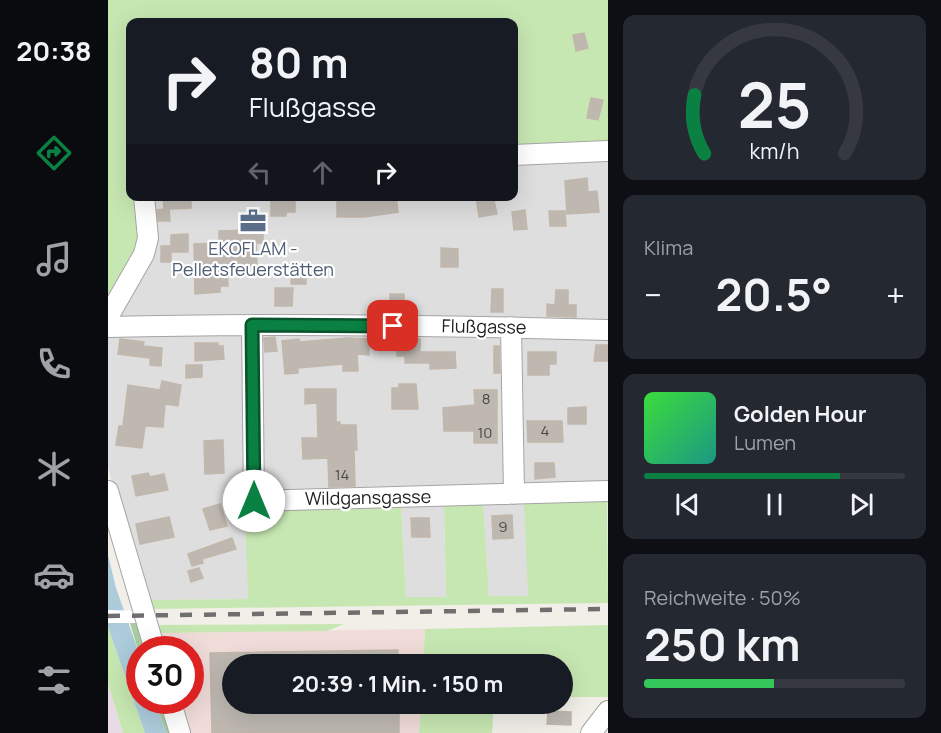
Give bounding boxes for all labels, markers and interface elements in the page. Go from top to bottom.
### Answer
text: 20:38 [16,32,92,69]
text: 80 m [249,33,349,91]
icon: right [150,42,228,120]
text: 25 [738,61,811,147]
text: Flußgasse [249,88,376,125]
icon: directions [33,132,75,174]
text: km/h [750,137,799,166]
icon: left [243,156,276,189]
icon: ahead [306,156,339,189]
icon: right [369,156,402,189]
office icon: EKOFLAM - Pelletsfeuerstätten [238,206,268,236]
text: Klima [644,234,693,261]
place label: EKOFLAM - Pelletsfeuerstätten [172,236,334,281]
icon: music [33,238,75,280]
text: 20.5° [716,263,832,325]
text: − [644,272,662,317]
text: + [886,272,905,317]
pin [367,300,418,351]
icon: arrive [376,309,409,342]
street label: Flußgasse [441,313,527,339]
icon: phone [33,343,75,385]
house number: 8 [482,388,490,409]
text: Golden Hour [734,399,867,429]
house number: 4 [541,420,550,441]
house number: 10 [478,422,493,443]
text: Lumen [734,429,796,456]
icon: climate [33,448,75,490]
house number: 14 [335,464,349,485]
position arrow [222,469,286,533]
street label: Wildgansgasse [305,484,431,510]
icon: previous [671,488,704,521]
icon: pause [758,488,791,521]
icon: next [845,488,878,521]
house number: 9 [498,516,508,537]
icon: car [33,554,75,596]
text: Reichweite · 50% [644,584,801,611]
text: 250 km [644,613,800,675]
speed limit sign: 30 [126,636,204,714]
icon: filters [33,659,75,701]
text: 20:39 · 1 Min. · 150 m [292,669,503,699]

